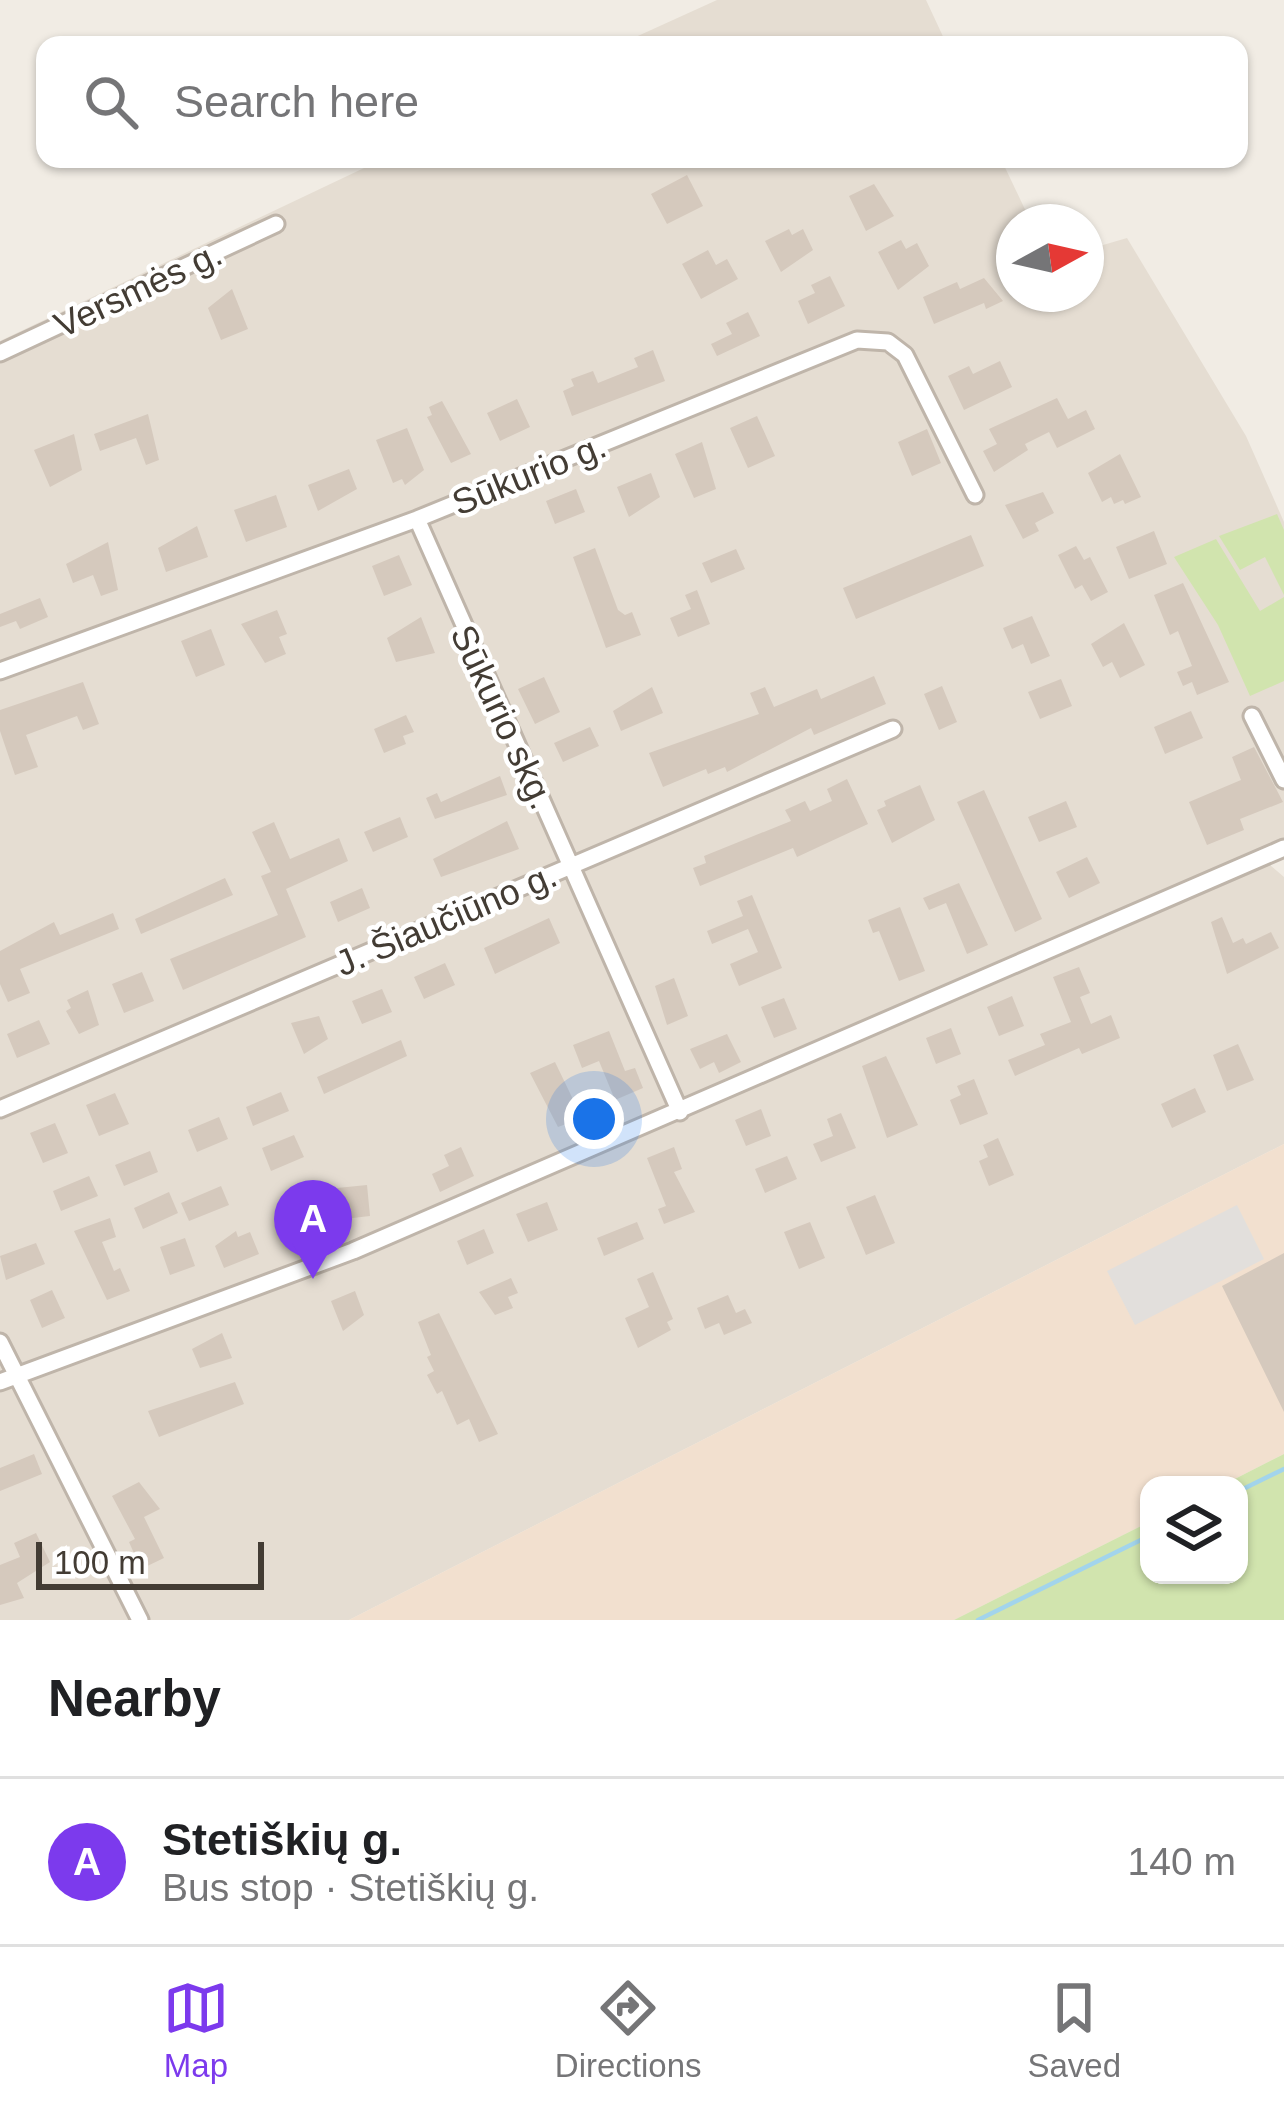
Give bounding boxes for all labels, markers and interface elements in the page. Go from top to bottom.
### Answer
search box [36,36,1248,168]
icon: search [78,69,144,135]
text: Search here [174,76,419,127]
north arrow [996,204,1104,312]
street label: Versmės g. [48,232,228,346]
street label: Sūkurio g. [446,425,612,523]
street label: Sūkurio skg. [443,619,563,815]
street label: J. Šiaučiūno g. [329,854,563,984]
your location [564,1089,624,1149]
pin: A [274,1180,352,1279]
map controls [1140,1476,1248,1584]
button: layers [1140,1476,1248,1584]
scale bar [36,1536,264,1589]
text: 100 m [54,1544,146,1581]
text: Nearby [48,1670,221,1727]
text: Stetiškių g. [162,1814,402,1865]
text: A [73,1840,101,1883]
text: 140 m [1128,1840,1236,1883]
text: Bus stop · Stetiškių g. [162,1866,539,1909]
tab: Map [163,1975,229,2085]
tab: Directions [555,1975,702,2085]
tab: Saved [1027,1975,1121,2085]

